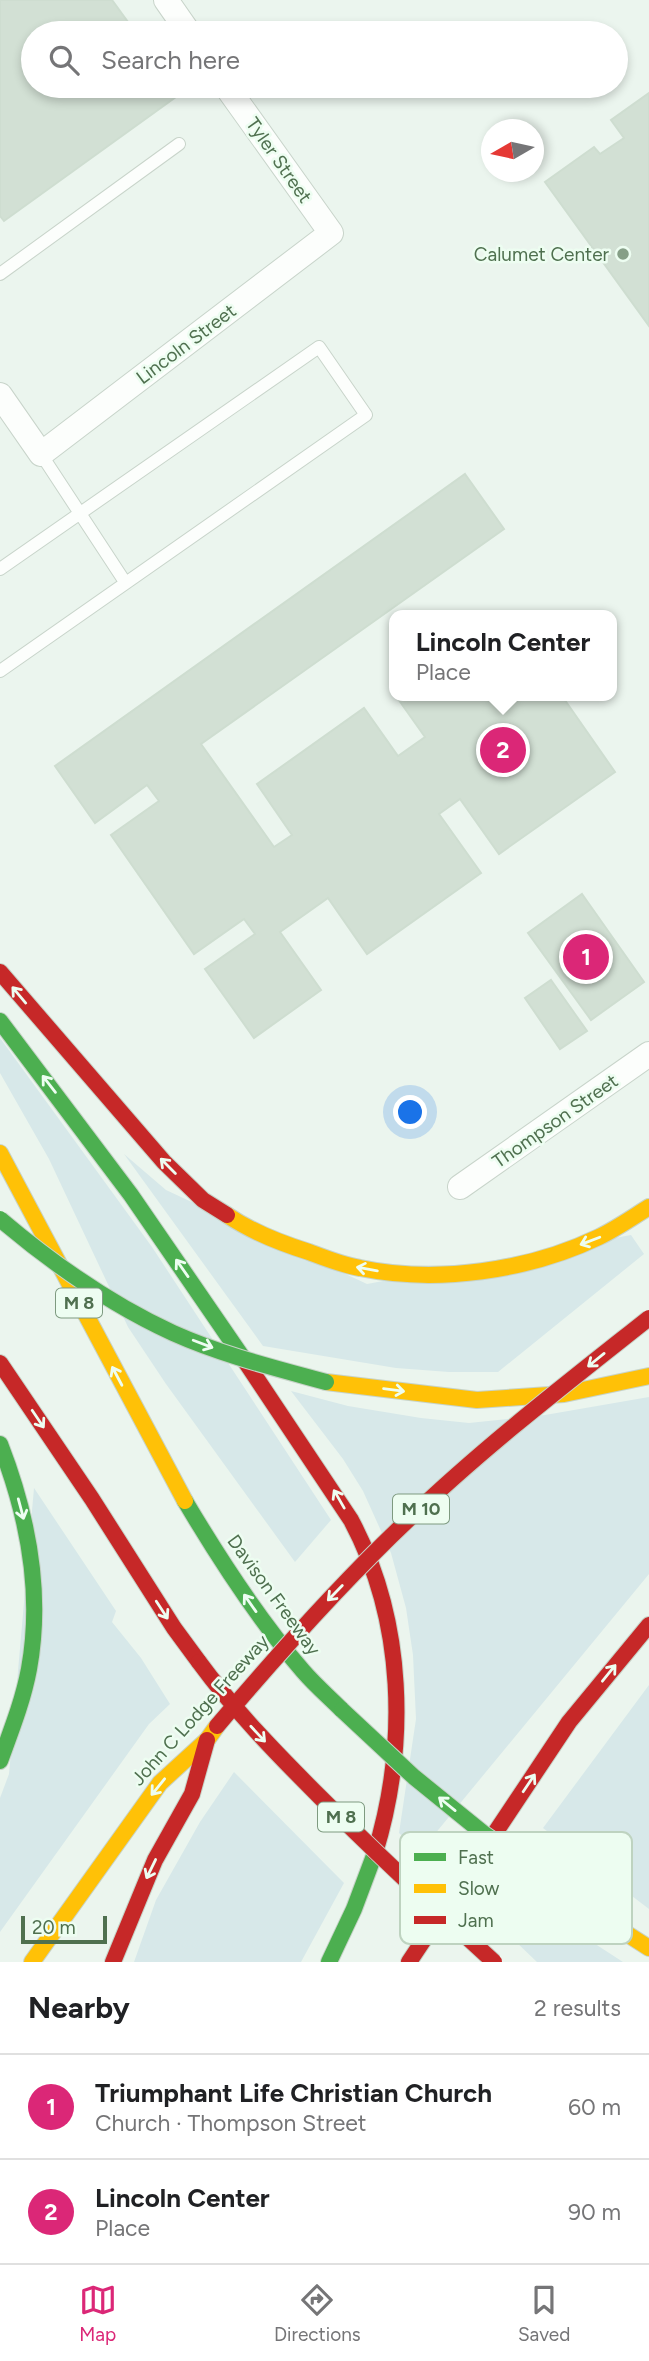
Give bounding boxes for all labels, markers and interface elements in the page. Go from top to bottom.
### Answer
search box [21,21,628,98]
icon: search [45,41,83,79]
text: Search here [101,44,240,76]
street label: Tyler Street [241,113,317,207]
north arrow [481,119,544,182]
place label: Calumet Center [474,243,610,266]
marker: Calumet Center [615,246,631,262]
street label: Lincoln Street [132,299,240,389]
popup [389,610,617,701]
text: Lincoln Center [416,626,590,658]
text: Place [416,658,471,686]
pin: 2 [480,724,526,776]
pin: 1 [563,931,609,983]
one-way arrow [11,986,27,1004]
street label: Thompson Street [488,1069,622,1173]
one-way arrow [41,1075,56,1094]
your location [393,1095,427,1129]
one-way arrow [160,1158,177,1175]
one-way arrow [579,1235,601,1248]
one-way arrow [175,1259,189,1278]
one-way arrow [356,1262,379,1275]
road number: M 8 [56,1288,102,1318]
one-way arrow [192,1339,214,1351]
one-way arrow [587,1353,605,1368]
one-way arrow [110,1367,124,1387]
one-way arrow [382,1383,404,1396]
one-way arrow [31,1409,45,1429]
one-way arrow [331,1490,345,1510]
road number: M 10 [393,1494,449,1524]
one-way arrow [15,1497,28,1519]
street label: Davison Freeway [223,1530,325,1660]
one-way arrow [326,1584,343,1601]
one-way arrow [243,1594,257,1613]
one-way arrow [155,1600,169,1620]
street label: John C Lodge Freeway [126,1630,274,1790]
one-way arrow [601,1665,617,1683]
one-way arrow [250,1725,266,1743]
one-way arrow [521,1774,536,1793]
one-way arrow [150,1778,165,1796]
one-way arrow [438,1796,456,1812]
road number: M 8 [318,1802,364,1831]
legend [400,1832,632,1944]
text: Fast [458,1846,494,1869]
one-way arrow [144,1858,157,1879]
text: Slow [458,1877,500,1900]
text: Jam [458,1909,494,1932]
scale bar [21,1913,107,1945]
text: 20 m [32,1916,76,1939]
text: Nearby [28,1989,130,2026]
text: 2 results [534,1994,621,2022]
text: Triumphant Life Christian Church [95,2077,492,2109]
text: 1 [46,2093,56,2121]
text: 60 m [568,2093,621,2121]
text: Church · Thompson Street [95,2109,367,2137]
text: Lincoln Center [95,2182,270,2214]
text: 2 [44,2198,58,2226]
text: 90 m [568,2198,621,2226]
text: Place [95,2214,150,2242]
tab: Map [79,2281,117,2346]
tab: Directions [274,2281,361,2346]
tab: Saved [518,2281,570,2346]

